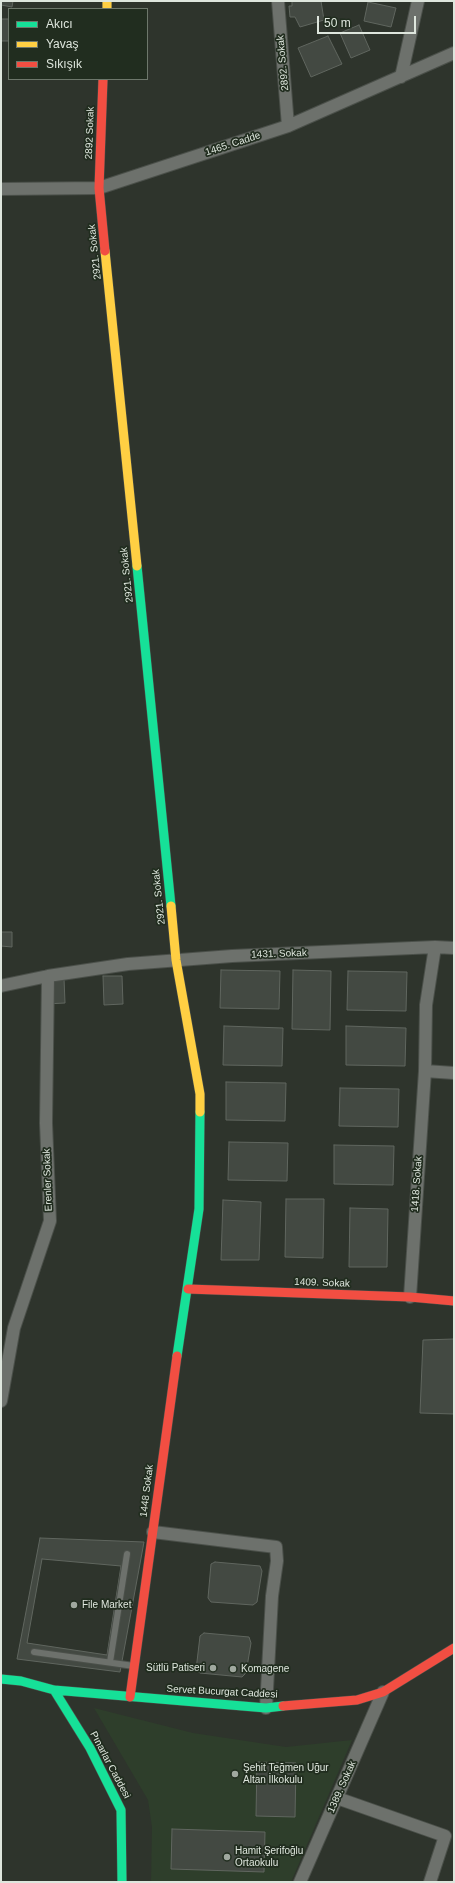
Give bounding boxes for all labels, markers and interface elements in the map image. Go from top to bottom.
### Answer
legend [8,8,148,80]
scale bar [319,8,418,34]
text: 50 m [324,16,351,30]
text: Akıcı [46,17,73,31]
street label: 2892. Sokak [275,35,291,91]
text: Yavaş [46,37,78,51]
text: Sıkışık [46,57,82,71]
street label: 2892 Sokak [83,106,97,160]
street label: 1465. Cadde [204,129,262,159]
street label: 2921. Sokak [86,224,104,280]
street label: 2921. Sokak [118,547,136,603]
street label: 2921. Sokak [150,869,168,925]
street label: 1431. Sokak [251,947,307,961]
street label: Erenler Sokak [41,1148,55,1212]
street label: 1418. Sokak [409,1156,425,1212]
street label: 1409. Sokak [294,1276,350,1290]
street label: 1448 Sokak [138,1464,156,1518]
place label: File Market [82,1599,131,1611]
marker: File Market [69,1600,79,1610]
place label: Sütlü Patiseri [146,1662,205,1674]
marker: Sütlü Patiseri [208,1663,218,1673]
place label: Komagene [241,1663,289,1675]
marker: Komagene [228,1664,238,1674]
street label: Servet Bucurgat Caddesi [166,1683,278,1701]
street label: Pınarlar Caddesi [87,1729,133,1801]
street label: 1389. Sokak [325,1759,359,1815]
place label: Şehit Teğmen Uğur Altan İlkokulu [243,1762,329,1786]
marker: Şehit Teğmen Uğur Altan İlkokulu [230,1769,240,1779]
place label: Hamit Şerifoğlu Ortaokulu [235,1845,303,1868]
marker: Hamit Şerifoğlu Ortaokulu [222,1852,232,1862]

